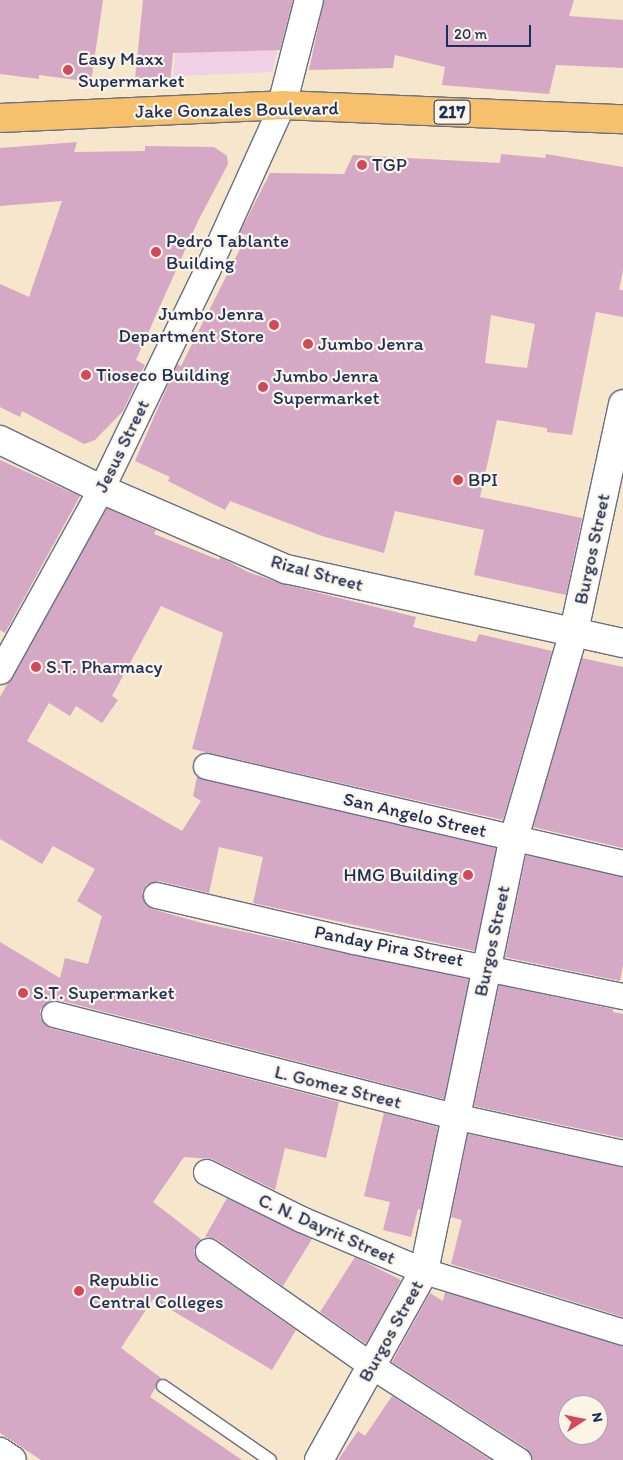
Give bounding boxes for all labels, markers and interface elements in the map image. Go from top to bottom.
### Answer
scale bar [448,15,533,47]
text: 20 m [454,25,487,43]
place label: Easy Maxx Supermarket [78,48,185,92]
marker: Easy Maxx Supermarket [62,64,74,76]
road number: 217 [433,96,471,128]
street label: Jake Gonzales Boulevard [135,97,339,123]
place label: TGP [372,154,407,176]
marker: TGP [356,159,368,171]
place label: Pedro Tablante Building [166,230,287,274]
marker: Pedro Tablante Building [150,246,162,258]
place label: Jumbo Jenra Department Store [118,303,264,347]
marker: Jumbo Jenra Department Store [268,319,280,331]
place label: Jumbo Jenra [318,333,423,355]
marker: Jumbo Jenra [302,338,314,350]
place label: Tioseco Building [96,364,230,386]
place label: Jumbo Jenra Supermarket [273,365,380,409]
marker: Tioseco Building [80,369,92,381]
marker: Jumbo Jenra Supermarket [257,381,269,393]
street label: Jesus Street [90,396,154,496]
place label: BPI [468,469,498,491]
marker: BPI [452,474,464,486]
street label: Burgos Street [569,492,615,606]
street label: Rizal Street [268,550,366,596]
place label: S.T. Pharmacy [46,656,162,678]
marker: S.T. Pharmacy [30,661,42,673]
street label: San Angelo Street [341,787,489,843]
place label: HMG Building [344,864,458,886]
marker: HMG Building [462,869,474,881]
street label: Burgos Street [469,884,515,998]
street label: Panday Pira Street [313,920,465,972]
place label: S.T. Supermarket [33,982,175,1004]
marker: S.T. Supermarket [17,987,29,999]
street label: L. Gomez Street [272,1060,404,1114]
street label: C. N. Dayrit Street [255,1189,399,1269]
place label: Republic Central Colleges [89,1269,224,1313]
street label: Burgos Street [354,1276,428,1386]
marker: Republic Central Colleges [73,1285,85,1297]
north arrow [558,1395,608,1445]
text: N [588,1411,606,1423]

